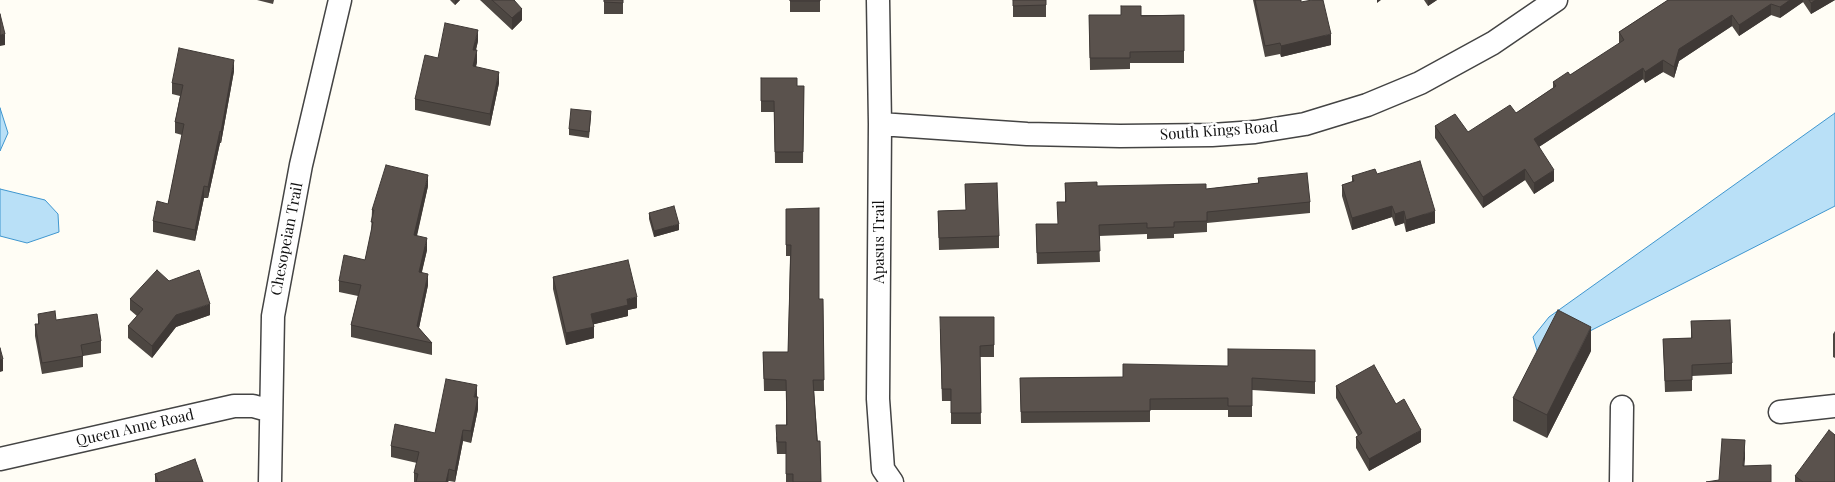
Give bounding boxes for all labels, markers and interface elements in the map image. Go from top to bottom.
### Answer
street label: South Kings Road [1159,118,1279,144]
street label: Chesopeian Trail [267,181,307,297]
street label: Apasus Trail [870,200,888,284]
street label: Queen Anne Road [74,406,196,450]

